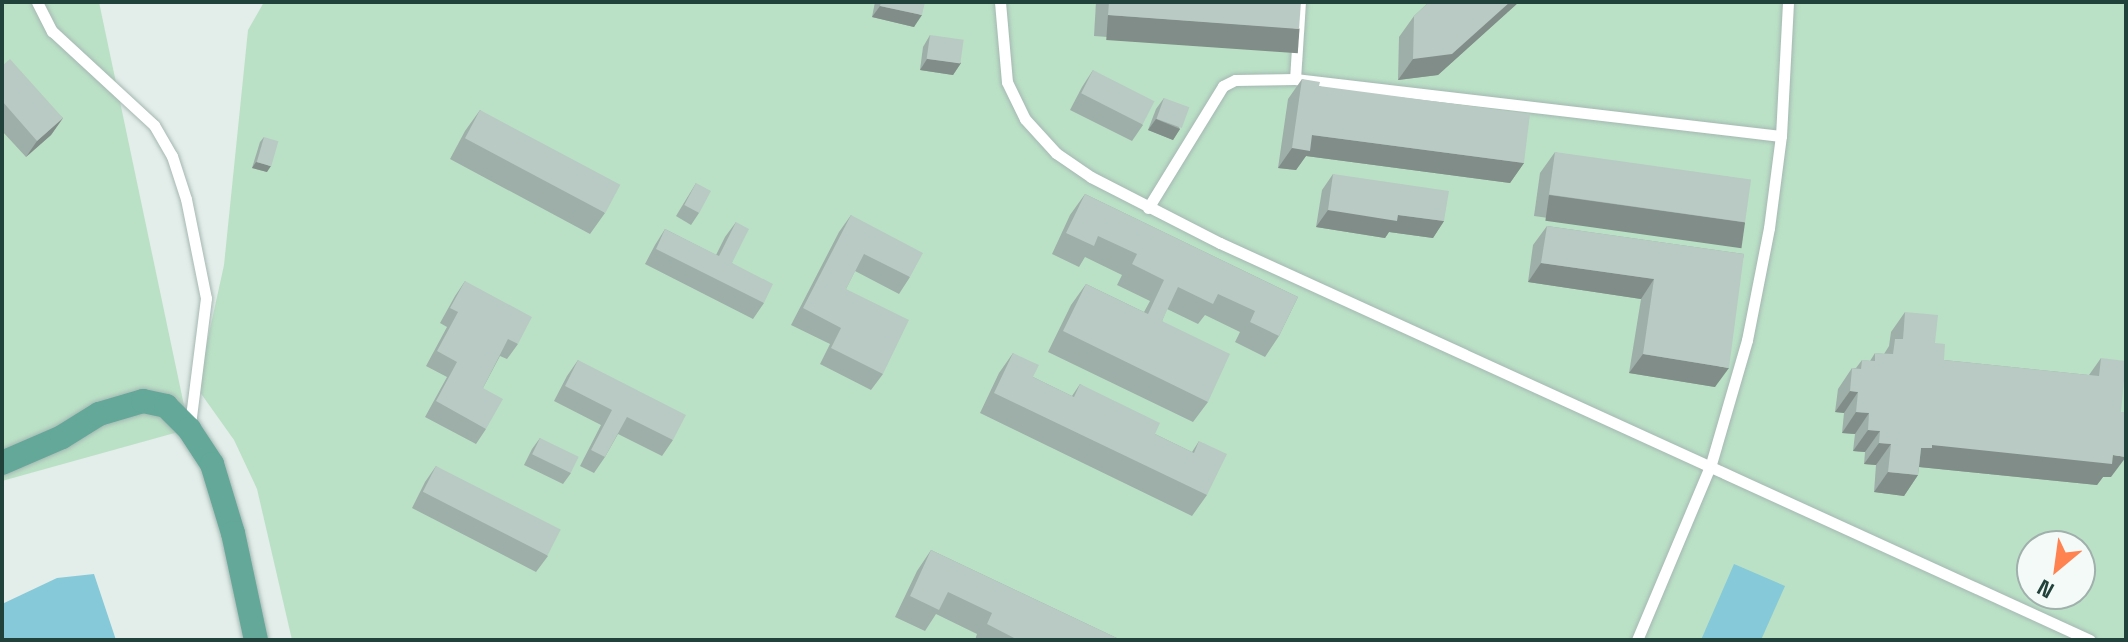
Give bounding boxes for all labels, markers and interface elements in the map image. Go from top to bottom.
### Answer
north arrow [2016,530,2096,610]
text: N [2032,573,2059,605]

